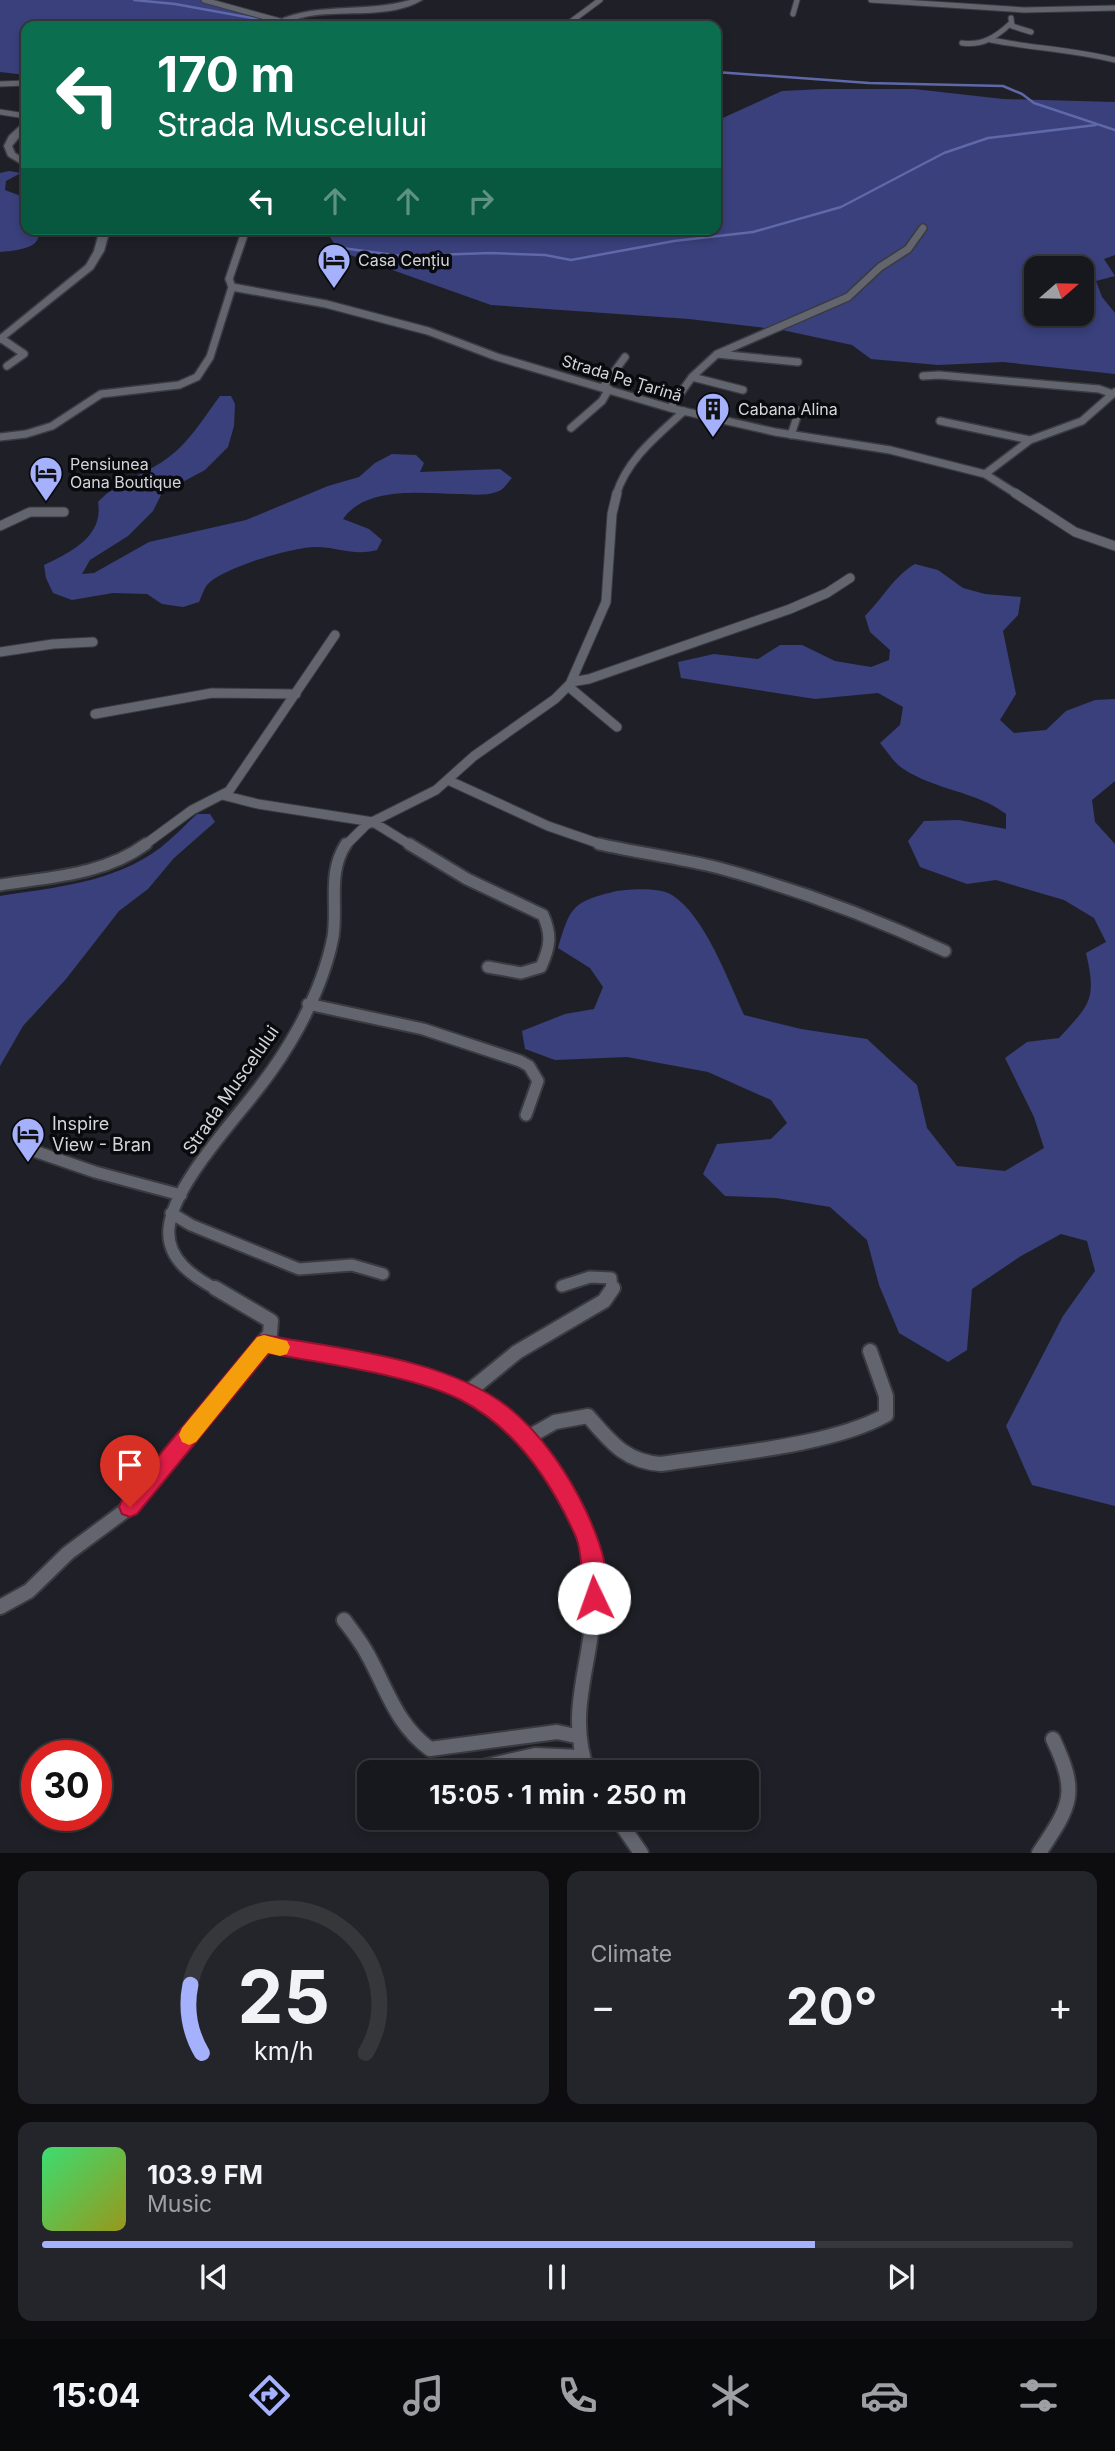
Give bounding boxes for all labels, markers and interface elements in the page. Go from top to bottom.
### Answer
text: 170 m [157,45,295,104]
icon: left [42,49,133,140]
text: Strada Muscelului [157,105,427,144]
icon: left [243,182,281,220]
icon: ahead [316,182,354,220]
icon: ahead [389,182,427,220]
icon: right [462,182,500,220]
hotel icon: Casa Cențiu [315,241,353,290]
place label: Casa Cențiu [358,250,450,270]
north arrow [1024,256,1094,326]
map controls [1024,256,1094,326]
street label: Strada Pe Țarină [560,350,684,406]
building icon: Cabana Alina [694,390,732,439]
place label: Cabana Alina [738,399,838,419]
hotel icon: Pensiunea Oana Boutique [27,454,65,503]
place label: Pensiunea Oana Boutique [70,454,181,492]
street label: Strada Muscelului [178,1021,283,1158]
place label: Inspire View - Bran [52,1113,151,1155]
hotel icon: Inspire View - Bran [9,1115,47,1164]
pin [100,1435,160,1507]
icon: arrive [111,1446,149,1484]
position arrow [557,1561,631,1635]
speed limit sign: 30 [21,1740,112,1831]
text: 15:05 · 1 min · 250 m [429,1779,687,1810]
text: Climate [591,1940,672,1968]
text: 25 [237,1953,329,2042]
text: 20° [786,1975,878,2038]
text: − [591,1983,616,2029]
text: + [1048,1983,1073,2029]
text: km/h [254,2036,313,2066]
text: 103.9 FM [147,2159,263,2190]
text: Music [147,2190,212,2218]
icon: previous [195,2258,233,2296]
icon: pause [538,2258,576,2296]
icon: next [882,2258,920,2296]
icon: directions [245,2371,294,2420]
icon: music [399,2371,448,2420]
icon: phone [553,2371,602,2420]
icon: climate [706,2371,755,2420]
icon: car [860,2371,909,2420]
icon: filters [1014,2371,1063,2420]
text: 15:04 [52,2376,141,2415]

